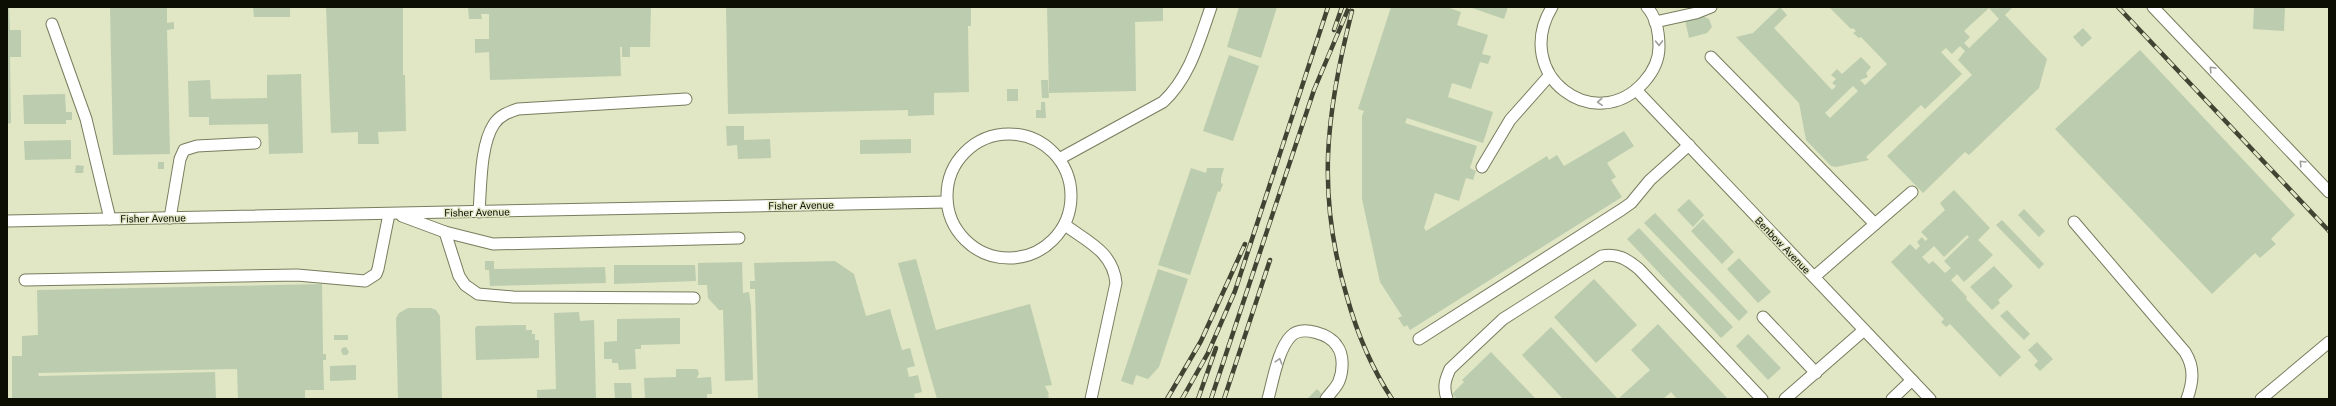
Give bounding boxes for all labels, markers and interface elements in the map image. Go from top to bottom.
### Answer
one-way arrow [1655,40,1663,46]
one-way arrow [2210,66,2217,74]
one-way arrow [1597,98,1603,106]
one-way arrow [2300,161,2307,168]
street label: Fisher Avenue [768,198,834,212]
street label: Fisher Avenue [444,205,510,219]
street label: Fisher Avenue [120,211,186,225]
street label: Benbow Avenue [1753,214,1813,276]
one-way arrow [1274,358,1283,365]

